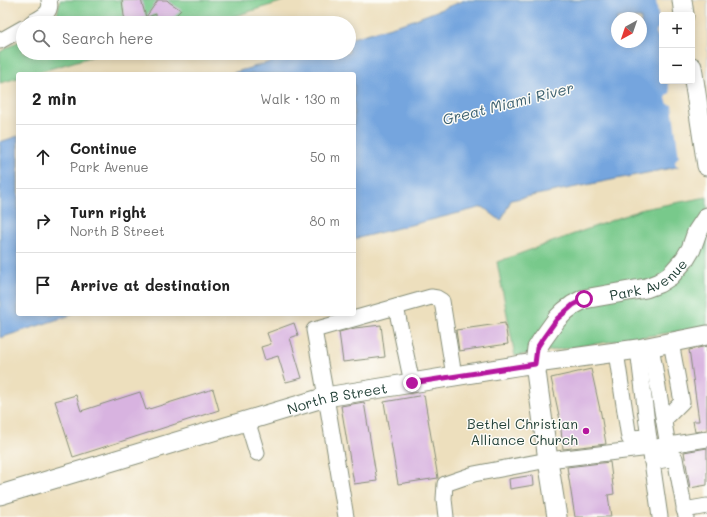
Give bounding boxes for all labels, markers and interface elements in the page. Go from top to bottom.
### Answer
north arrow [611,12,647,48]
map controls [659,12,695,84]
button: + [659,12,695,48]
search box [16,16,356,60]
icon: search [30,27,52,49]
text: Search here [62,28,153,48]
button: − [659,48,695,84]
water label: Great Miami River [440,77,576,129]
text: 2 min [32,87,77,109]
text: Walk · 130 m [260,90,340,107]
text: Continue [70,138,137,158]
icon: ahead [32,146,54,168]
text: 50 m [310,148,340,165]
text: Park Avenue [70,158,149,175]
text: Turn right [70,202,147,222]
icon: right [32,210,54,232]
text: 80 m [310,212,340,229]
text: North B Street [70,222,165,239]
street label: Park Avenue [608,254,691,304]
icon: arrive [32,274,54,296]
text: Arrive at destination [70,275,230,295]
route start [575,290,593,308]
route end [403,374,421,392]
street label: North B Street [285,378,388,418]
place label: Bethel Christian Alliance Church [467,414,578,449]
marker: Bethel Christian Alliance Church [581,426,591,436]

